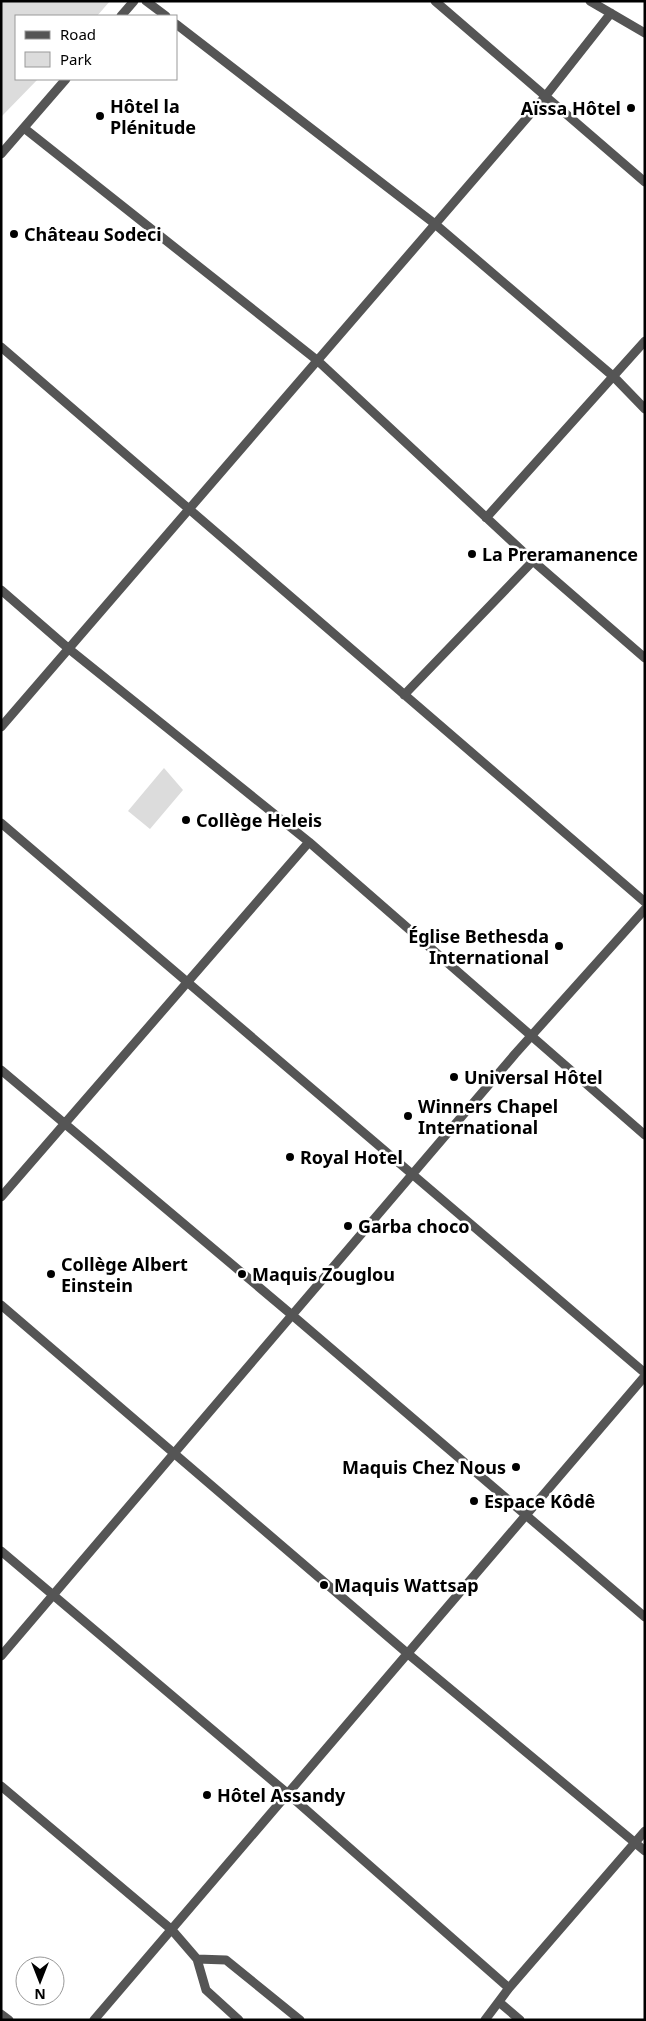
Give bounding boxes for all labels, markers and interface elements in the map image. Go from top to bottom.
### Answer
legend [15,15,178,80]
text: Road [60,24,96,44]
text: Park [60,49,92,69]
place label: Hôtel la Plénitude [110,94,196,139]
place label: Aïssa Hôtel [521,96,621,120]
marker: Aïssa Hôtel [625,102,637,114]
marker: Hôtel la Plénitude [94,110,106,122]
place label: Château Sodeci [24,222,162,246]
marker: Château Sodeci [8,228,20,240]
place label: La Preramanence [482,542,638,566]
marker: La Preramanence [466,548,478,560]
place label: Collège Heleis [196,808,322,832]
marker: Collège Heleis [180,814,192,826]
place label: Église Bethesda International [408,924,549,969]
marker: Église Bethesda International [553,940,565,952]
place label: Universal Hôtel [464,1065,603,1089]
marker: Universal Hôtel [448,1071,460,1083]
place label: Winners Chapel International [418,1094,558,1139]
marker: Winners Chapel International [402,1110,414,1122]
place label: Royal Hotel [300,1145,403,1169]
marker: Royal Hotel [284,1151,296,1163]
place label: Garba choco [358,1214,469,1238]
marker: Garba choco [342,1220,354,1232]
place label: Collège Albert Einstein [61,1252,188,1297]
place label: Maquis Zouglou [252,1262,395,1286]
marker: Collège Albert Einstein [45,1268,57,1280]
marker: Maquis Zouglou [236,1268,248,1280]
place label: Maquis Chez Nous [342,1455,506,1479]
marker: Maquis Chez Nous [510,1461,522,1473]
place label: Espace Kôdê [484,1489,595,1513]
marker: Espace Kôdê [468,1495,480,1507]
place label: Maquis Wattsap [334,1573,479,1597]
marker: Maquis Wattsap [318,1579,330,1591]
place label: Hôtel Assandy [217,1783,346,1807]
marker: Hôtel Assandy [201,1789,213,1801]
north arrow [15,1956,65,2006]
text: N [34,1985,46,2004]

